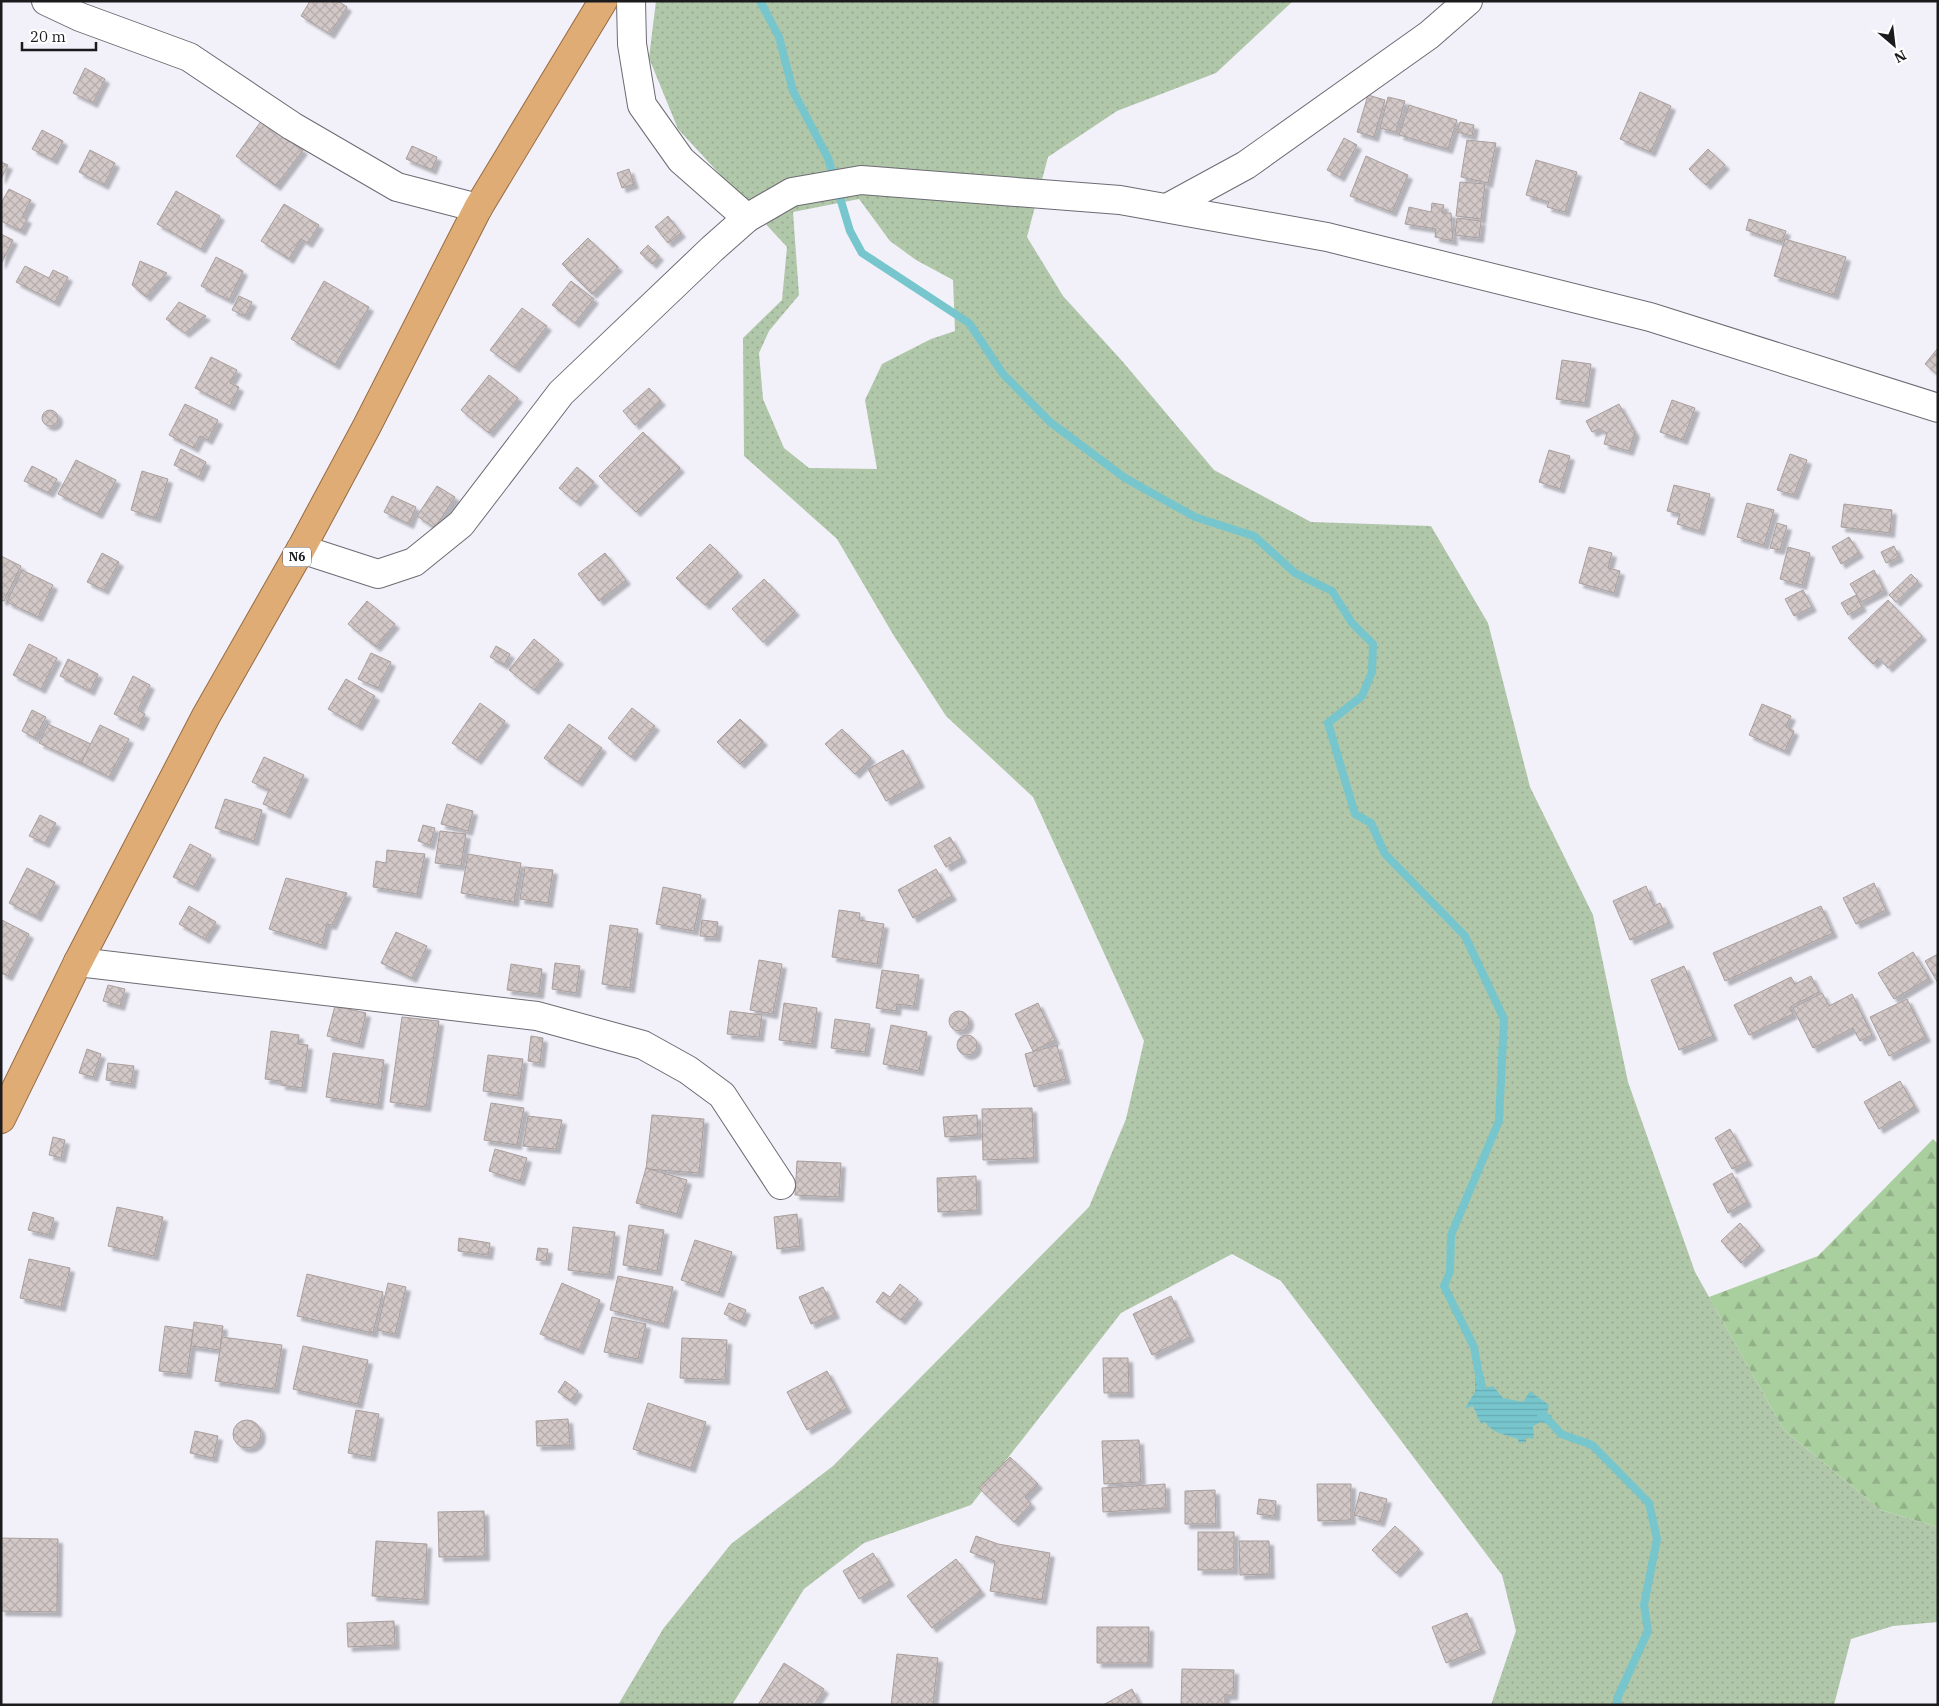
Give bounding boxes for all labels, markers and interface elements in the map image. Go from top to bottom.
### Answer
scale bar [22,20,96,52]
north arrow [1869,20,1919,70]
text: 20 m [30,27,66,46]
text: N [1891,46,1909,67]
road number: N6 [283,548,311,566]

